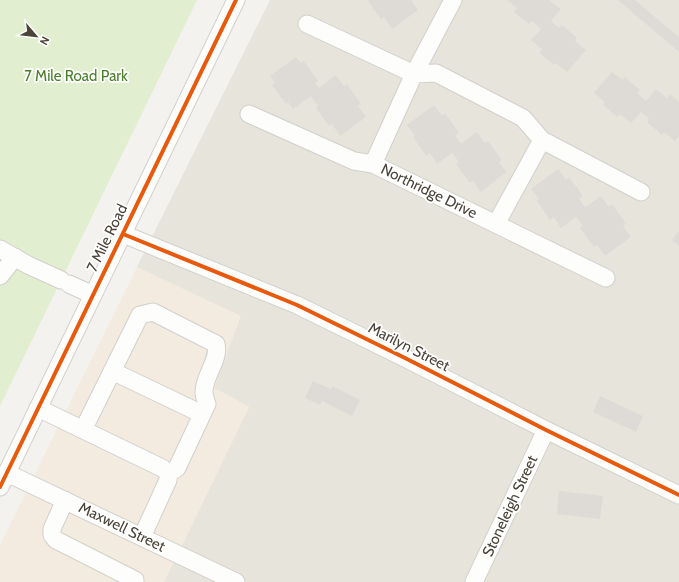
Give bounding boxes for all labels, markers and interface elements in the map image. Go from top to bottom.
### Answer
north arrow [16,16,56,56]
text: N [37,34,53,47]
park label: 7 Mile Road Park [24,67,128,85]
street label: Northridge Drive [378,160,480,222]
street label: 7 Mile Road [83,201,131,275]
street label: Marilyn Street [365,319,453,375]
street label: Stoneleigh Street [479,452,541,560]
street label: Maxwell Street [76,498,168,556]

